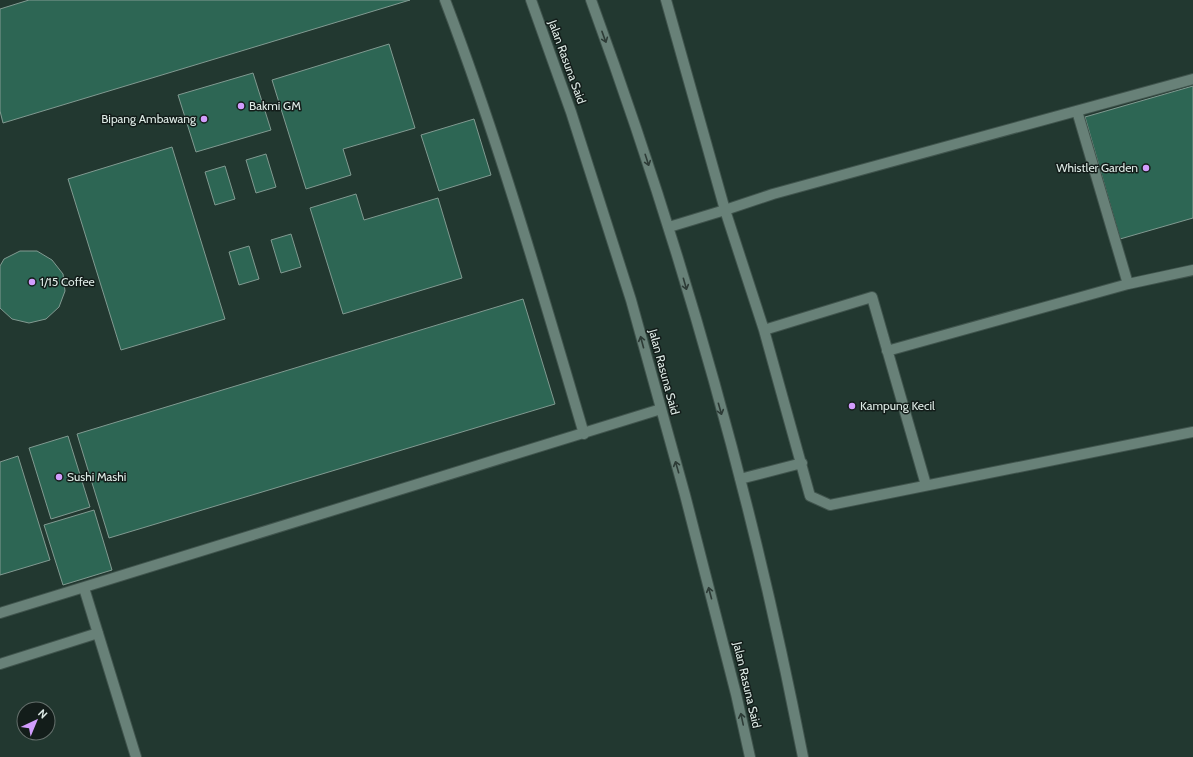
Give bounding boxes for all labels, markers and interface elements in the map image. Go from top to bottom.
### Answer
street label: Jalan Rasuna Said [545,17,590,106]
one-way arrow [601,30,609,42]
place label: Bakmi GM [249,98,301,113]
marker: Bakmi GM [236,101,246,111]
place label: Bipang Ambawang [101,111,197,126]
marker: Bipang Ambawang [199,114,209,124]
one-way arrow [643,153,651,165]
place label: Whistler Garden [1056,160,1138,175]
marker: Whistler Garden [1141,163,1151,173]
place label: 1/15 Coffee [40,274,95,289]
marker: 1/15 Coffee [27,277,37,287]
one-way arrow [682,277,689,290]
street label: Jalan Rasuna Said [646,326,683,416]
one-way arrow [638,336,645,349]
place label: Kampung Kecil [860,398,935,413]
marker: Kampung Kecil [847,401,857,411]
one-way arrow [717,402,724,415]
one-way arrow [673,461,680,474]
place label: Sushi Mashi [67,469,126,484]
marker: Sushi Mashi [54,472,64,482]
one-way arrow [706,587,713,600]
street label: Jalan Rasuna Said [730,639,765,729]
north arrow [16,701,56,741]
text: N [35,706,51,722]
one-way arrow [737,713,745,726]

